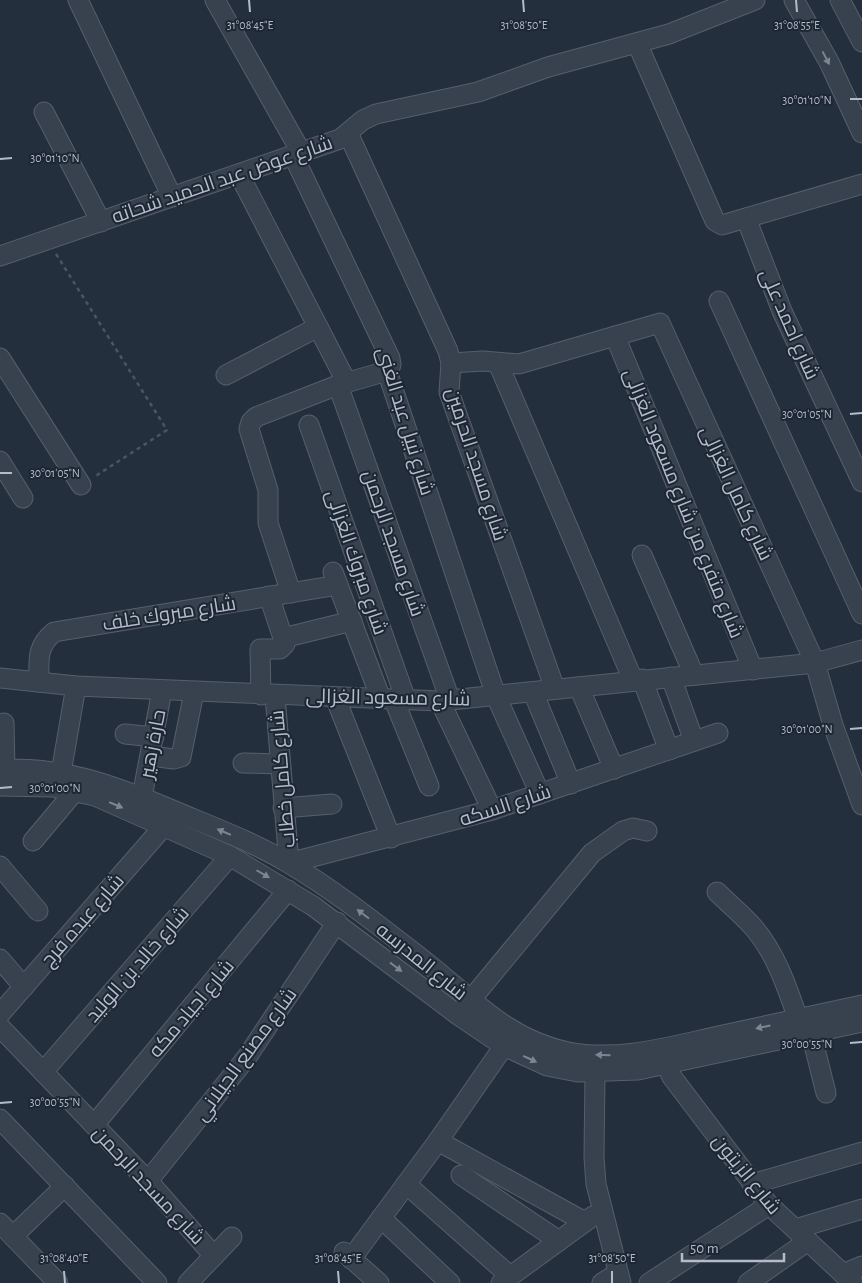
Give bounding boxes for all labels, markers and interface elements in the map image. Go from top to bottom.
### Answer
text: 31°08'45"E [227,19,273,31]
text: 31°08'50"E [500,19,548,31]
text: 31°08'55"E [774,19,820,31]
one-way arrow [822,51,831,64]
text: 30°01'10"N [782,94,832,106]
street label: شارع عوض عبد الحميد شحاته [109,133,336,230]
text: 30°01'10"N [30,152,80,164]
street label: شارع احمد على [753,266,822,384]
street label: شارع نبيل عبد الغنى [370,345,437,499]
street label: شارع متفرع من شارع مسعود الغزالى [617,366,746,642]
street label: شارع مسجد الحرمين [439,385,510,544]
text: 30°01'05"N [782,408,832,420]
street label: شارع كامل الغزالى [693,423,776,565]
text: 30°01'05"N [30,467,80,479]
street label: شارع مسجد الرحمن [356,467,428,620]
street label: شارع مبروك الغزالى [319,487,390,638]
street label: شارع مبروك خلف [101,594,238,637]
street label: شارع مسعود الغزالى [305,687,470,712]
street label: حارة زهير [136,708,170,782]
street label: شارع كامل خطاب [267,709,302,849]
text: 30°01'00"N [781,723,833,735]
text: 30°01'00"N [29,782,81,794]
street label: شارع السكه [457,782,554,833]
one-way arrow [109,801,123,809]
one-way arrow [217,827,231,835]
one-way arrow [256,870,269,879]
street label: شارع عبده فرج [37,871,130,973]
street label: شارع خالد بن الوليد [82,903,195,1028]
one-way arrow [357,909,370,920]
street label: شارع المدرسه [370,919,471,1007]
street label: شارع اجياد مكه [145,956,241,1063]
one-way arrow [389,962,402,973]
street label: شارع مصنع الجيلاني [191,984,305,1128]
one-way arrow [755,1023,771,1031]
text: 30°00'55"N [781,1038,833,1050]
one-way arrow [595,1051,611,1059]
one-way arrow [522,1055,537,1063]
text: 30°00'55"N [29,1096,81,1108]
street label: شارع مسجد الرحمن [86,1123,208,1251]
street label: شارع الزيتون [706,1131,784,1220]
scale bar [682,1230,784,1262]
text: 50 m [690,1241,719,1256]
text: 31°08'40"E [40,1252,88,1264]
text: 31°08'45"E [315,1252,361,1264]
text: 31°08'50"E [588,1252,636,1264]

